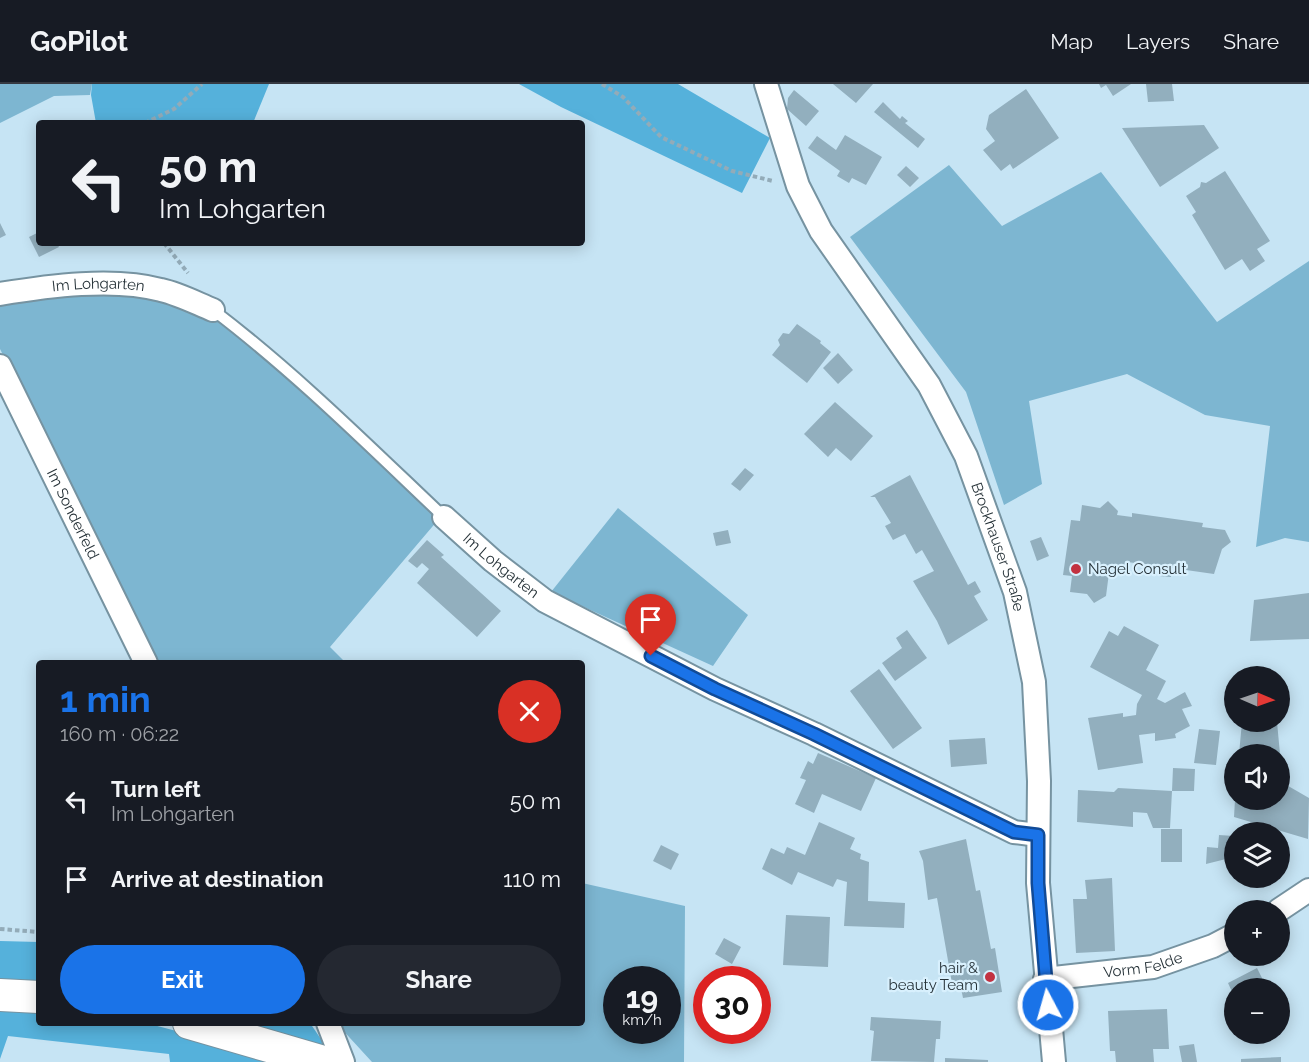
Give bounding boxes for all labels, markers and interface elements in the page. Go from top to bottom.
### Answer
text: GoPilot [30,25,128,58]
text: Map [1050,29,1093,54]
text: Layers [1126,29,1190,54]
text: Share [1223,29,1279,54]
text: 50 m [159,143,257,192]
icon: left [60,144,138,222]
text: Im Lohgarten [159,193,326,224]
street label: Im Lohgarten [51,274,146,296]
street label: Im Sonderfeld [43,466,103,562]
street label: Brockhauser Straße [967,480,1028,613]
street label: Im Lohgarten [459,529,543,602]
place label: Nagel Consult [1088,560,1186,578]
marker: Nagel Consult [1069,562,1083,576]
pin [625,594,676,656]
icon: arrive [634,603,667,636]
north arrow [1224,666,1290,732]
map controls [1224,666,1290,1044]
text: 1 min [60,678,151,720]
button: close [498,680,561,743]
text: 160 m · 06:22 [60,722,179,746]
button: sound [1224,744,1290,810]
text: Turn left [111,776,201,802]
icon: left [60,785,93,818]
text: 50 m [510,788,561,814]
text: Im Lohgarten [111,802,235,826]
button: layers [1224,822,1290,888]
icon: arrive [60,863,93,896]
text: Arrive at destination [111,866,324,892]
text: 110 m [503,866,561,892]
button: + [1224,900,1290,966]
button: Exit [60,945,305,1014]
button: Share [317,945,561,1014]
street label: Vorm Felde [1102,948,1185,981]
place label: hair & beauty Team [888,959,978,994]
speed limit sign: 30 [693,966,771,1044]
marker: hair & beauty Team [983,970,997,984]
position arrow [1016,973,1080,1037]
button: − [1224,978,1290,1044]
text: 19 [626,980,658,1015]
text: km/h [622,1011,662,1029]

